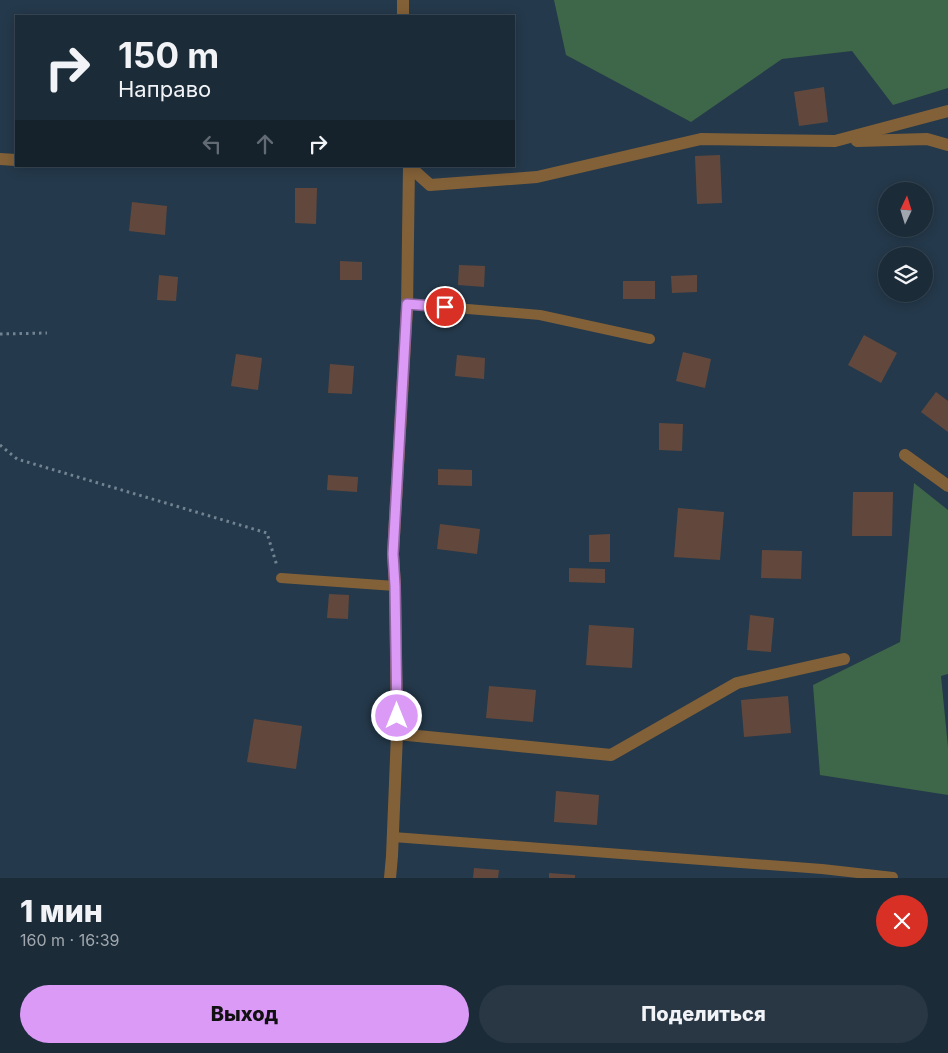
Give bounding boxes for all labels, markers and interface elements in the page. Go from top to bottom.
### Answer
text: 150 m [118,34,219,76]
icon: right [35,35,100,100]
text: Направо [118,76,211,102]
icon: left [198,130,226,158]
icon: ahead [251,130,279,158]
icon: right [304,130,332,158]
north arrow [878,182,932,238]
map controls [878,182,933,302]
button: layers [878,247,933,302]
pin [424,286,466,328]
icon: arrive [431,293,459,321]
position arrow [370,689,422,741]
text: 1 мин [20,893,103,929]
button: close [876,895,928,947]
text: 160 m · 16:39 [20,930,120,950]
button: Выход [20,985,469,1043]
button: Поделиться [479,985,928,1043]

